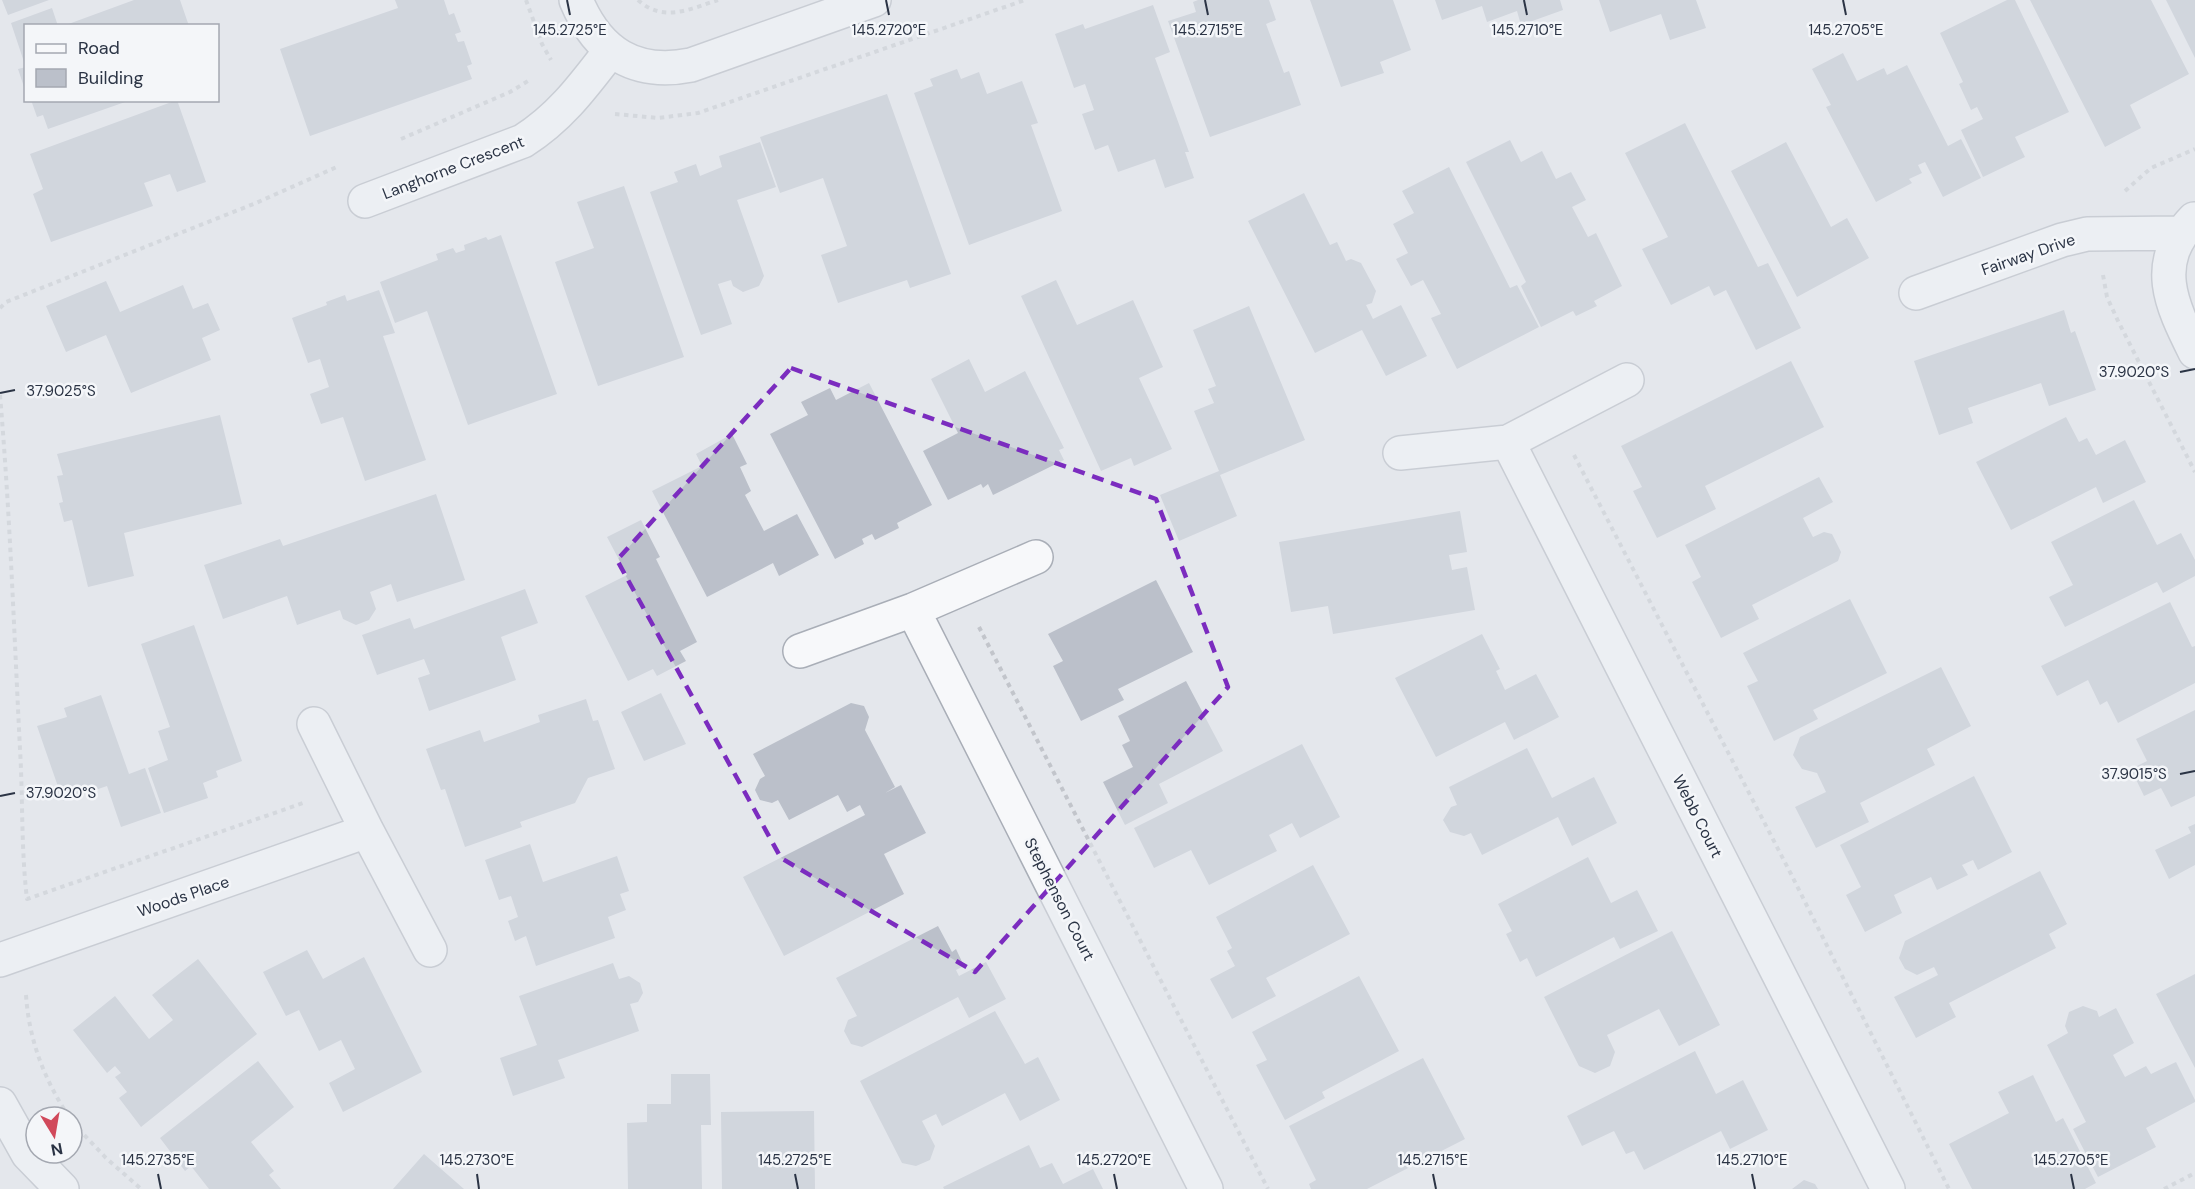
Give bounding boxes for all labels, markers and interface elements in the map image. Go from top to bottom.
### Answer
text: 145.2725°E [533,20,607,40]
text: 145.2720°E [852,20,926,40]
text: 145.2715°E [1173,20,1243,40]
text: 145.2710°E [1492,20,1562,40]
text: 145.2705°E [1808,20,1884,40]
legend [24,24,219,102]
text: Road [78,36,120,60]
text: Building [78,66,143,90]
street label: Langhorne Crescent [379,131,527,204]
street label: Fairway Drive [1978,229,2078,280]
text: 37.9020°S [2099,362,2169,382]
text: 37.9025°S [26,381,96,401]
text: 37.9015°S [2101,764,2167,784]
street label: Webb Court [1668,771,1727,861]
text: 37.9020°S [26,783,96,803]
street label: Stephenson Court [1020,834,1100,964]
street label: Woods Place [134,871,232,922]
north arrow [24,1105,84,1165]
text: N [49,1138,64,1161]
text: 145.2735°E [121,1150,195,1170]
text: 145.2730°E [440,1150,514,1170]
text: 145.2725°E [758,1150,832,1170]
text: 145.2720°E [1077,1150,1151,1170]
text: 145.2715°E [1398,1150,1468,1170]
text: 145.2710°E [1717,1150,1787,1170]
text: 145.2705°E [2033,1150,2109,1170]

